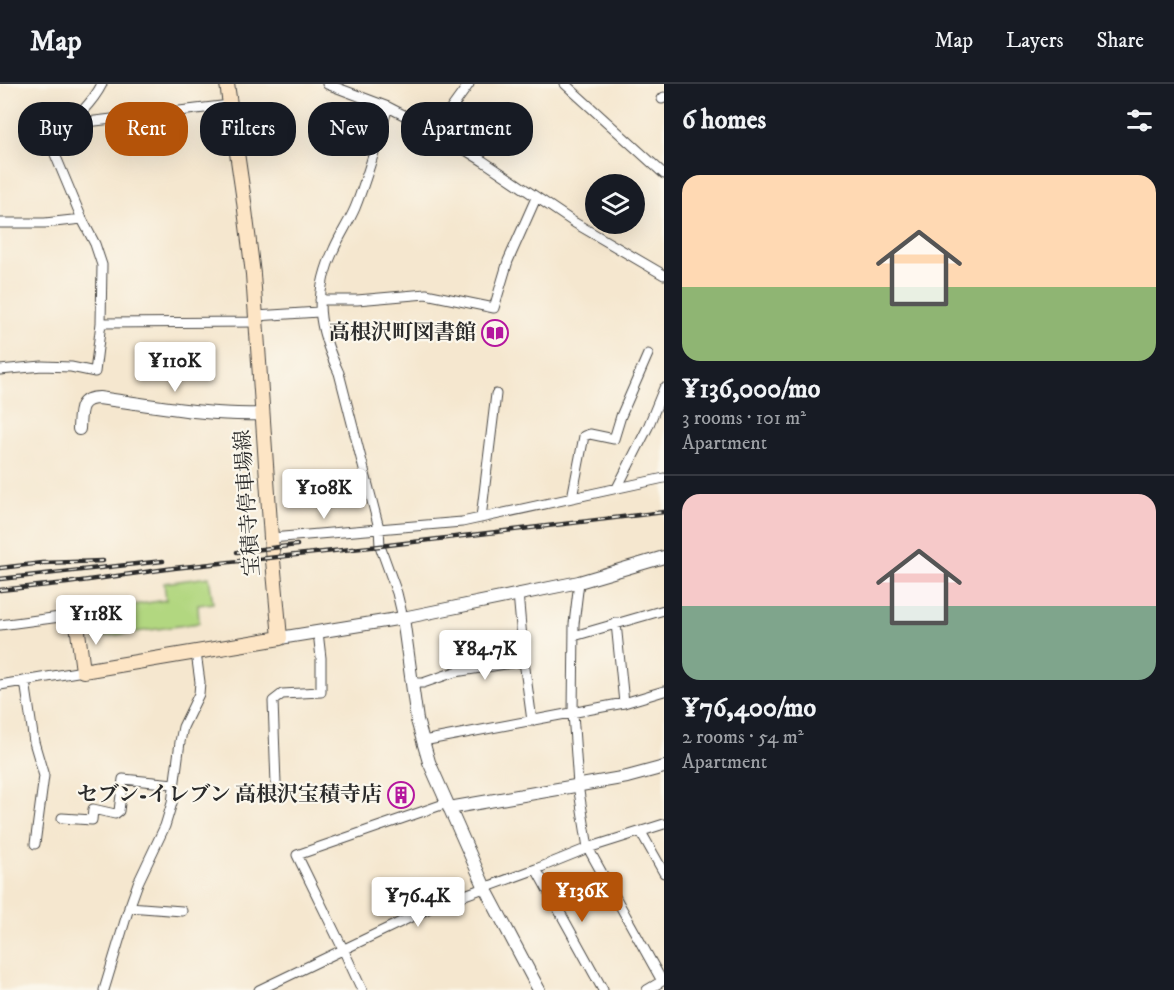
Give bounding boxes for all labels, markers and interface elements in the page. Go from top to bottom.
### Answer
text: Map [30,24,82,59]
text: Map [934,28,973,54]
text: Layers [1006,28,1064,54]
text: Share [1097,28,1144,54]
chip: Buy [18,102,93,156]
chip: Rent [105,102,188,156]
chip: Filters [200,102,296,156]
chip: New [308,102,389,156]
chip: Apartment [401,102,533,156]
text: 6 homes [682,104,766,137]
icon: filters [1123,104,1156,137]
map controls [585,174,645,234]
button: layers [585,174,645,234]
icon: home [865,214,973,322]
library icon: 高根沢町図書館 [480,318,510,348]
place label: 高根沢町図書館 [329,320,476,346]
pin: ¥110K [133,342,217,393]
text: ¥110K [149,349,201,374]
text: ¥136,000/mo [682,373,820,406]
text: 3 rooms · 101 m² [682,406,806,431]
street label: 宝積寺停車場線 [230,429,266,577]
text: Apartment [682,431,767,456]
pin: ¥108K [282,469,366,520]
text: ¥108K [296,476,352,501]
icon: home [865,533,973,641]
pin: ¥118K [54,595,138,646]
text: ¥118K [70,602,122,627]
pin: ¥84.7K [436,630,534,681]
text: ¥84.7K [453,637,517,662]
text: ¥76,400/mo [682,692,816,725]
text: 2 rooms · 54 m² [682,725,804,750]
text: Apartment [682,750,767,775]
building icon: セブン-イレブン 高根沢宝積寺店 [386,780,416,810]
place label: セブン-イレブン 高根沢宝積寺店 [77,782,382,808]
pin: ¥136K [540,872,624,923]
pin: ¥76.4K [369,877,467,928]
text: ¥136K [556,879,608,904]
text: ¥76.4K [386,884,450,909]

